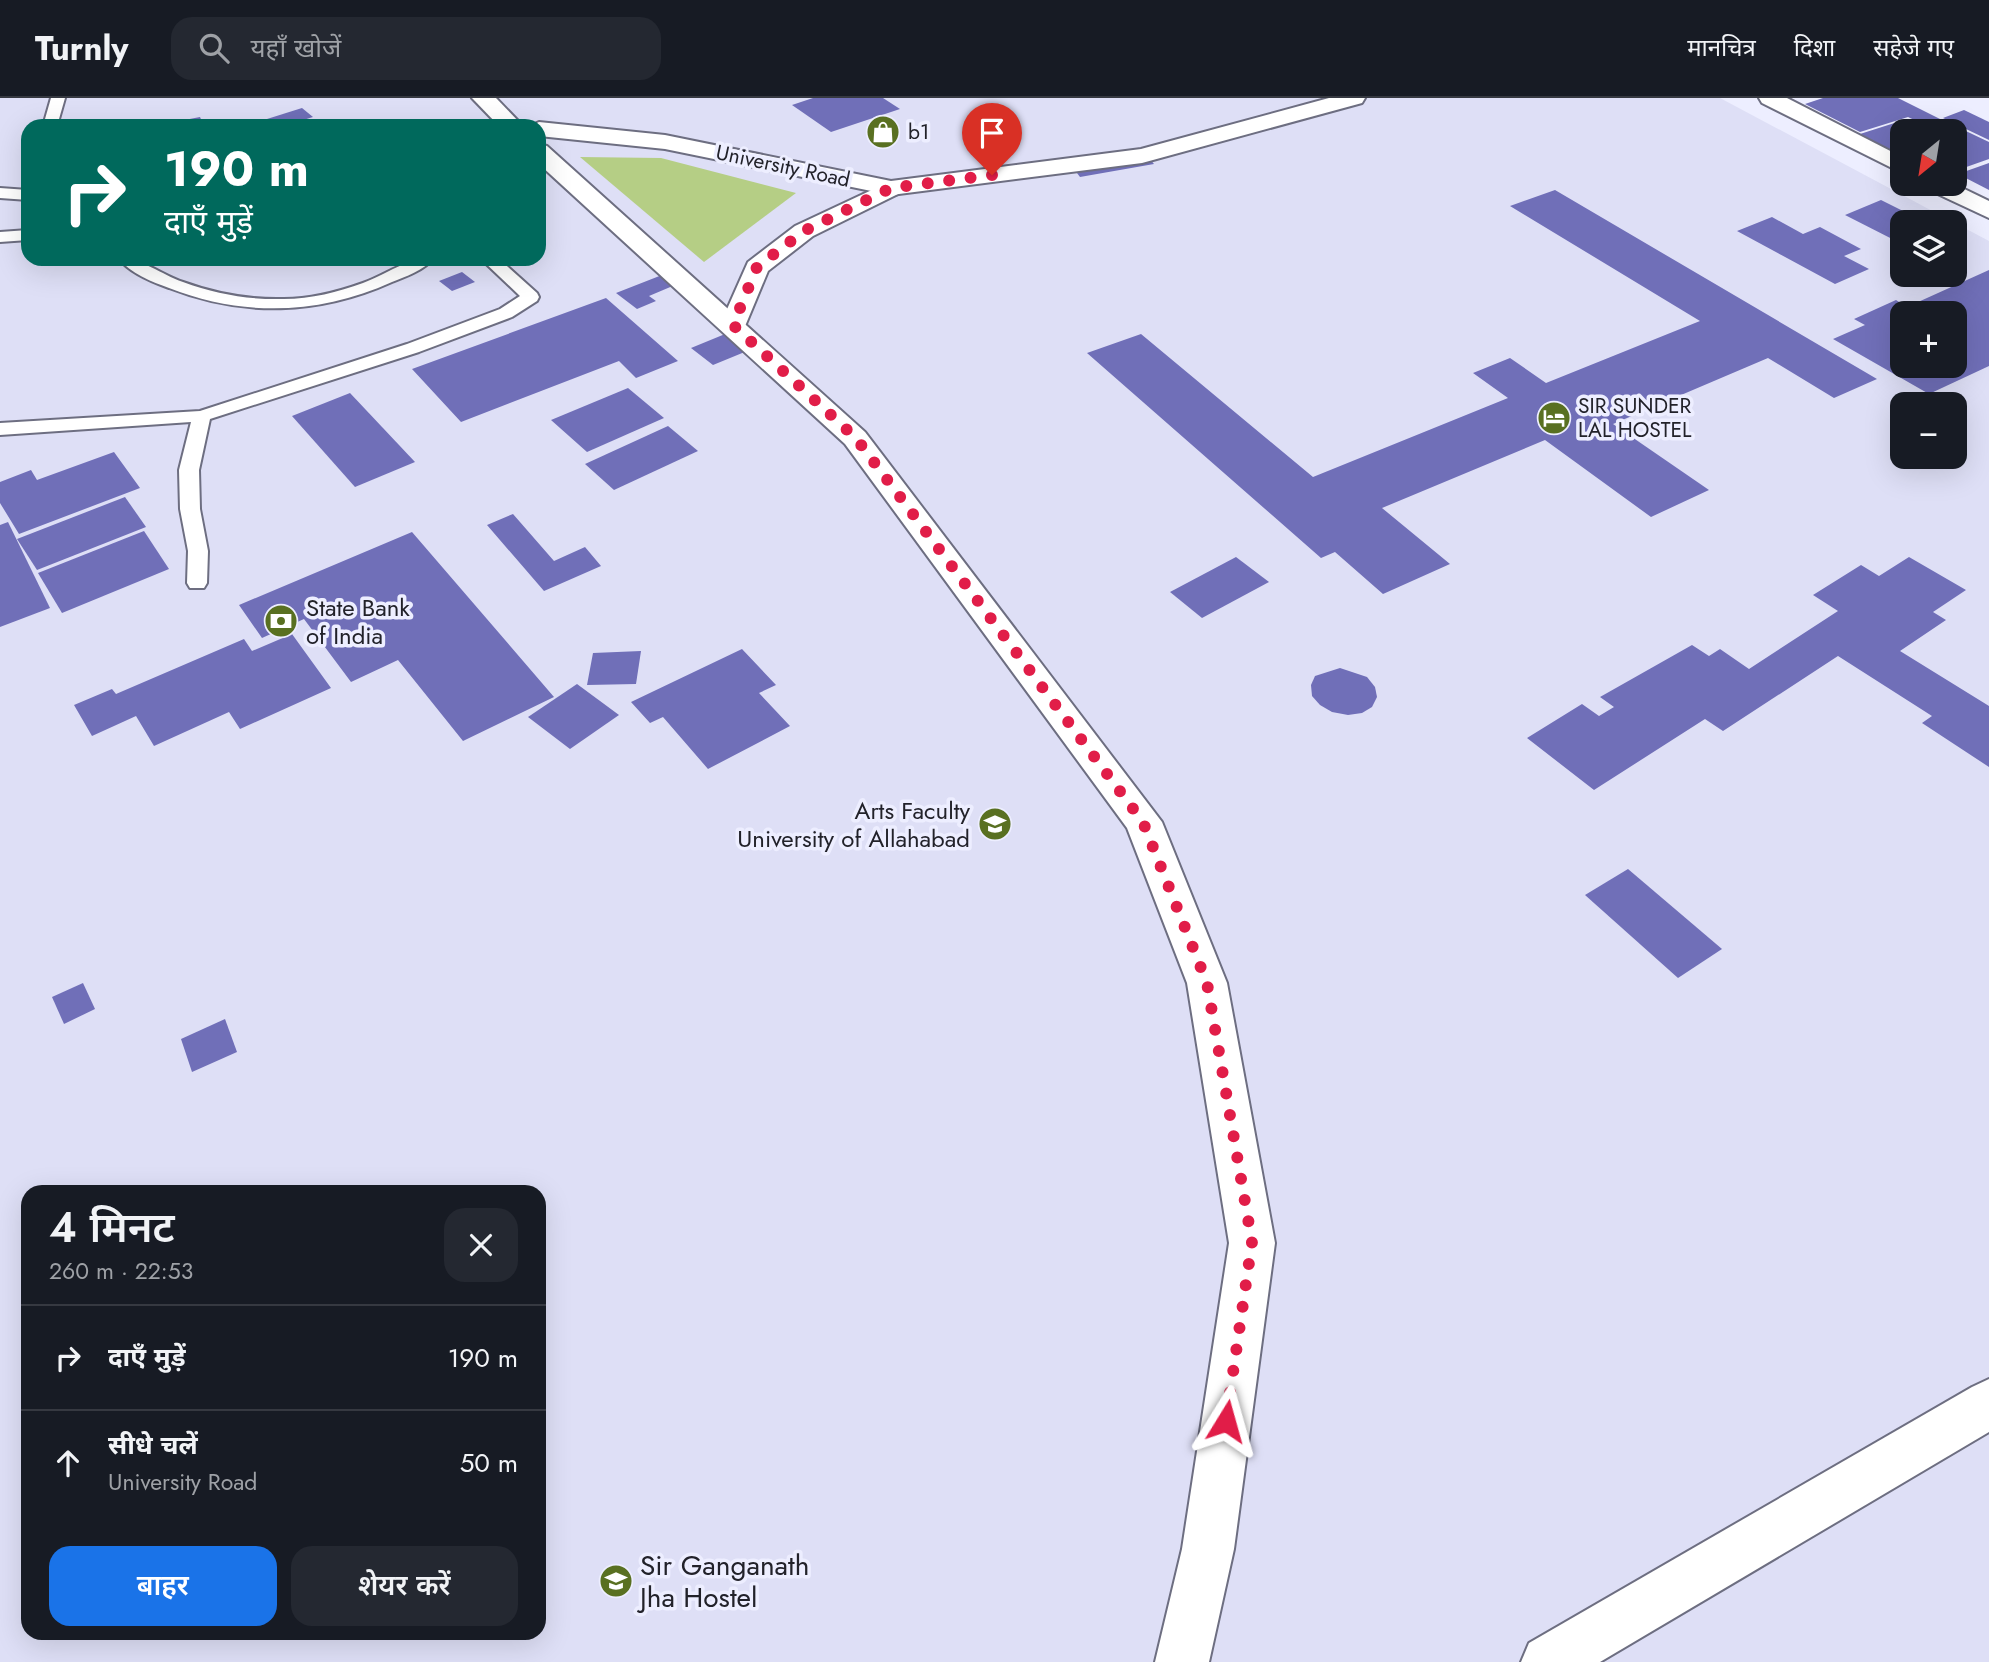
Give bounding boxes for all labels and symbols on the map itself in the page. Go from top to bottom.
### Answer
pin [962,103,1022,175]
shop icon: b1 [864,113,902,151]
place label: b1 [908,117,929,147]
north arrow [1890,119,1967,196]
street label: University Road [713,137,853,195]
place label: SIR SUNDER LAL HOSTEL [1578,391,1692,445]
hotel icon: SIR SUNDER LAL HOSTEL [1535,399,1573,437]
place label: State Bank of India [306,590,410,653]
bank icon: State Bank of India [262,602,300,640]
place label: Arts Faculty University of Allahabad [737,793,970,856]
school or university icon: Arts Faculty University of Allahabad [976,805,1014,843]
position arrow [1189,1384,1263,1458]
place label: Sir Ganganath Jha Hostel [636,1545,810,1618]
school or university icon: Sir Ganganath Jha Hostel [597,1562,635,1600]

